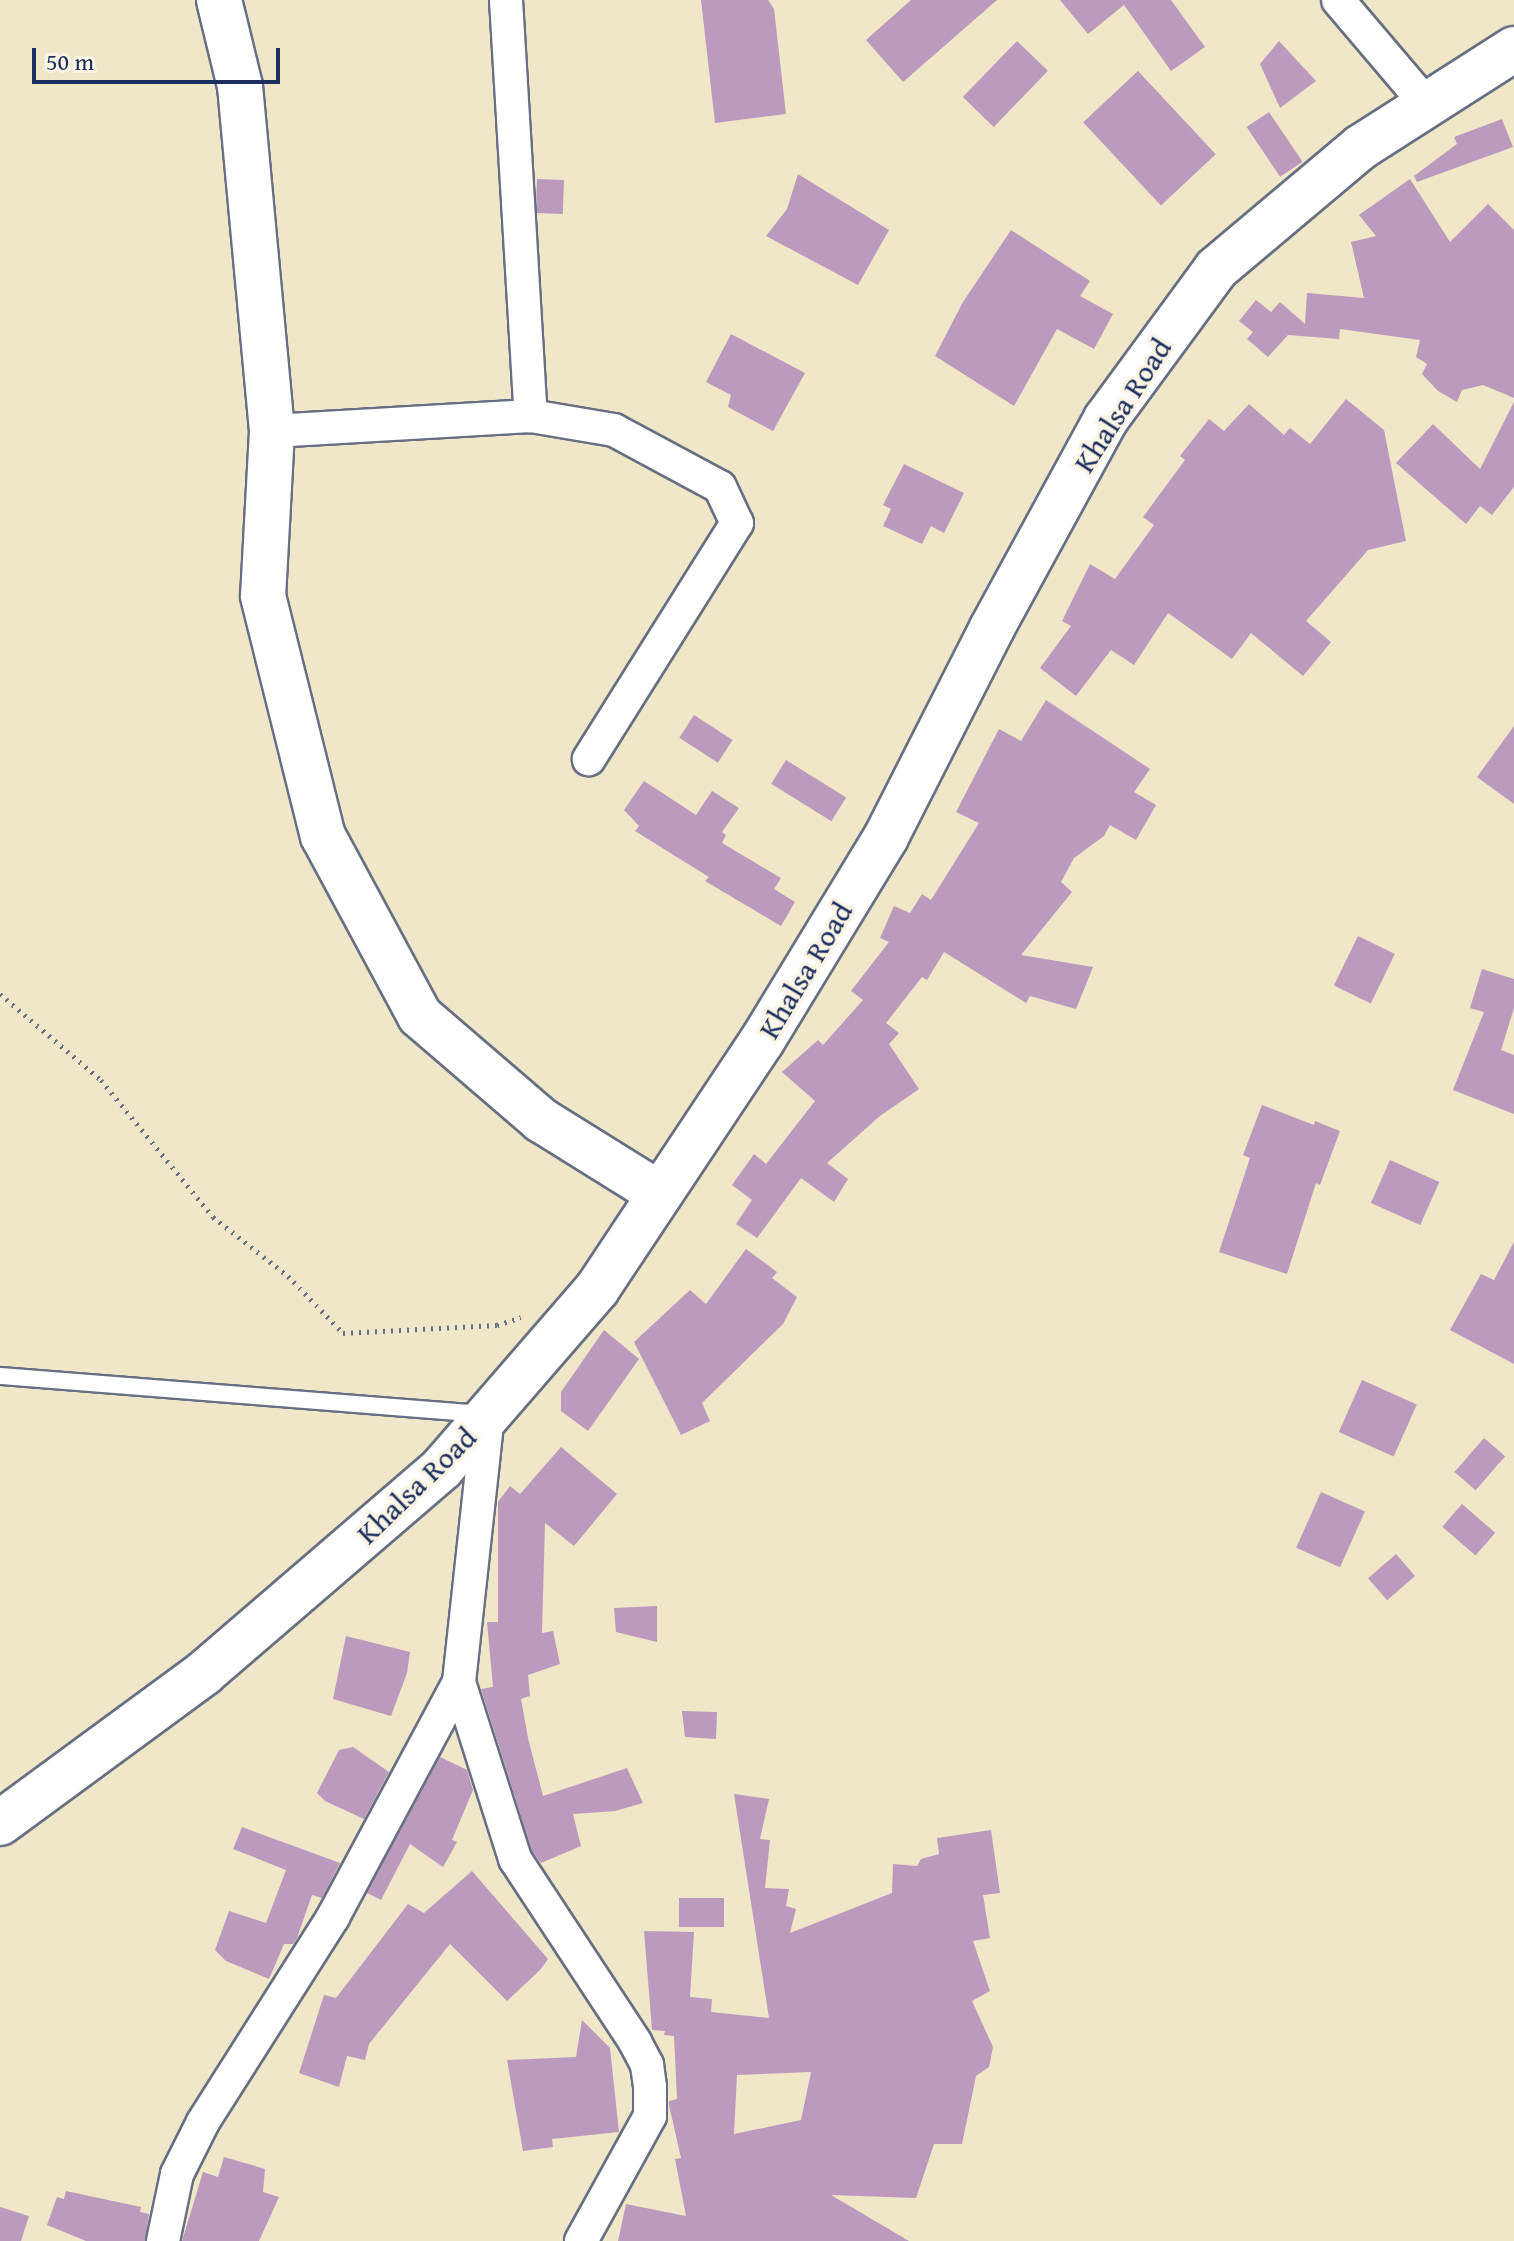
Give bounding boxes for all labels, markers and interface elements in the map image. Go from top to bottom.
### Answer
scale bar [36,32,284,82]
text: 50 m [46,44,94,79]
street label: Khalsa Road [1065,331,1179,479]
street label: Khalsa Road [750,895,860,1045]
street label: Khalsa Road [349,1419,483,1551]

